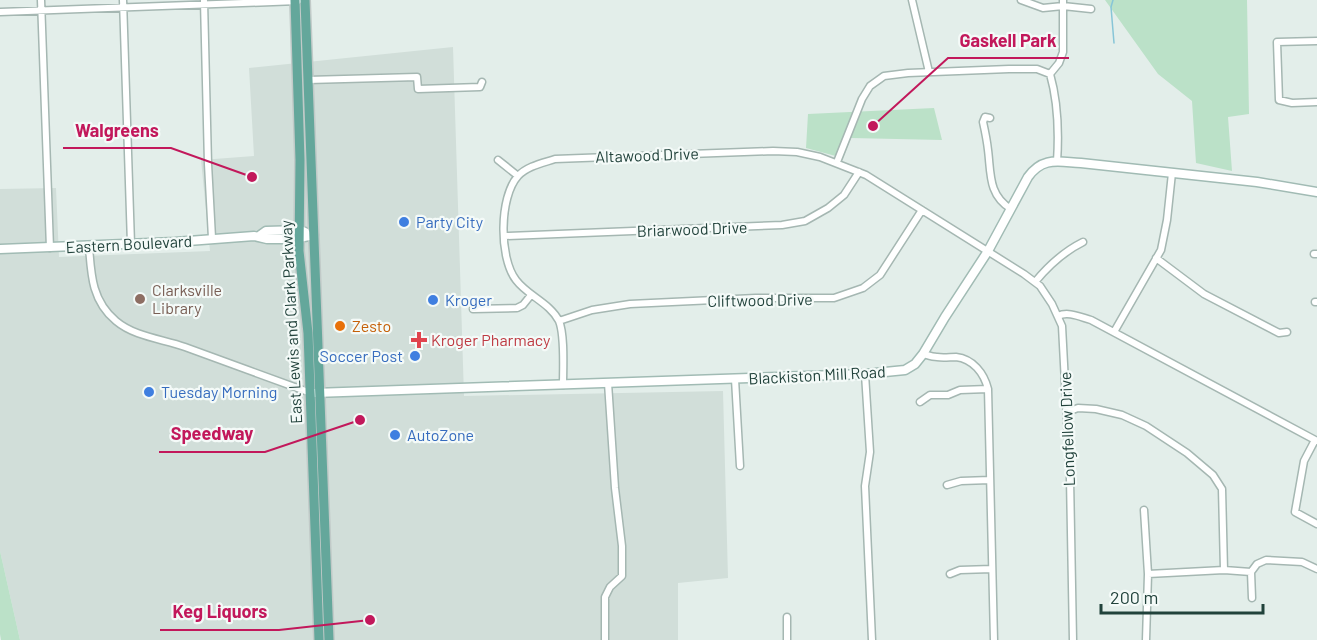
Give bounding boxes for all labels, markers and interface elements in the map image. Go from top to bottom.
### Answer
callout: Gaskell Park [948,22,1069,58]
text: Gaskell Park [959,29,1057,51]
callout: Walgreens [63,112,171,148]
text: Walgreens [75,119,159,141]
street label: Altawood Drive [595,143,699,166]
place label: Party City [416,212,484,231]
marker: Party City [397,215,411,229]
street label: Briarwood Drive [636,217,748,240]
street label: East Lewis and Clark Parkway [276,219,305,424]
street label: Eastern Boulevard [65,231,193,256]
place label: Clarksville Library [152,280,222,317]
street label: Cliftwood Drive [707,289,813,310]
place label: Kroger [445,290,492,309]
marker: Clarksville Library [133,292,147,306]
marker: Kroger [426,293,440,307]
place label: Zesto [352,316,391,335]
marker: Zesto [333,319,347,333]
place label: Kroger Pharmacy [431,330,551,349]
marker: Kroger Pharmacy [412,333,426,347]
place label: Soccer Post [319,346,403,365]
marker: Soccer Post [408,349,422,363]
street label: Blackiston Mill Road [748,361,886,388]
street label: Longfellow Drive [1055,371,1078,487]
place label: Tuesday Morning [161,382,277,401]
marker: Tuesday Morning [142,385,156,399]
callout: Speedway [159,416,265,452]
text: Speedway [171,422,253,444]
place label: AutoZone [407,425,474,444]
marker: AutoZone [388,428,402,442]
scale bar [1101,577,1263,615]
text: 200 m [1110,586,1158,608]
callout: Keg Liquors [160,594,279,630]
text: Keg Liquors [173,600,267,622]

